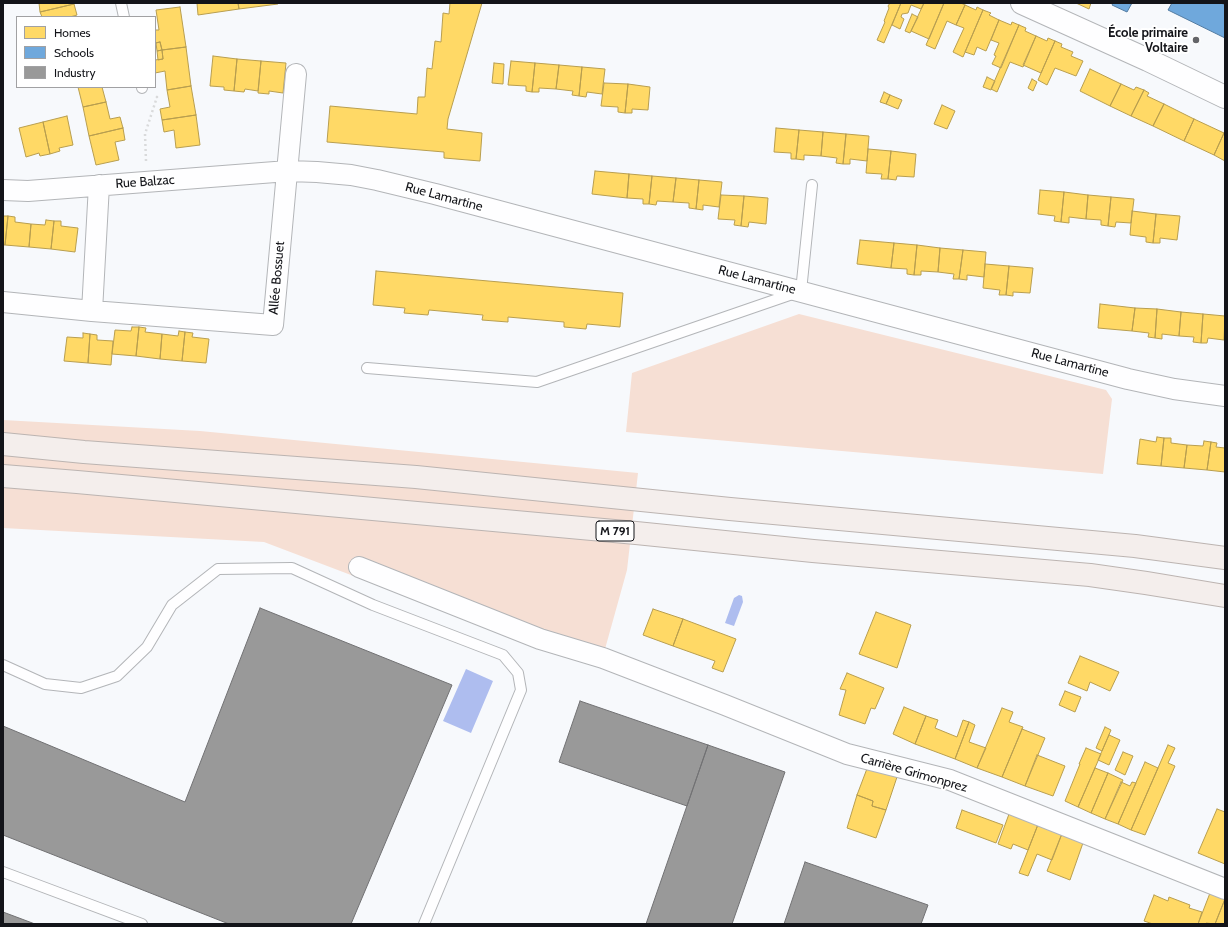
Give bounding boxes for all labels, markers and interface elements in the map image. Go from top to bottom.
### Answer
legend [16,16,156,88]
text: Homes [54,25,91,40]
place label: École primaire Voltaire [1108,25,1188,56]
marker: École primaire Voltaire [1191,35,1201,45]
text: Schools [54,45,94,60]
text: Industry [54,65,95,80]
street label: Rue Balzac [115,172,175,192]
street label: Rue Lamartine [404,179,484,215]
street label: Allée Bossuet [266,241,288,315]
street label: Rue Lamartine [717,262,797,298]
street label: Rue Lamartine [1030,345,1110,381]
road number: M 791 [596,521,634,541]
street label: Carrière Grimonprez [859,750,969,796]

